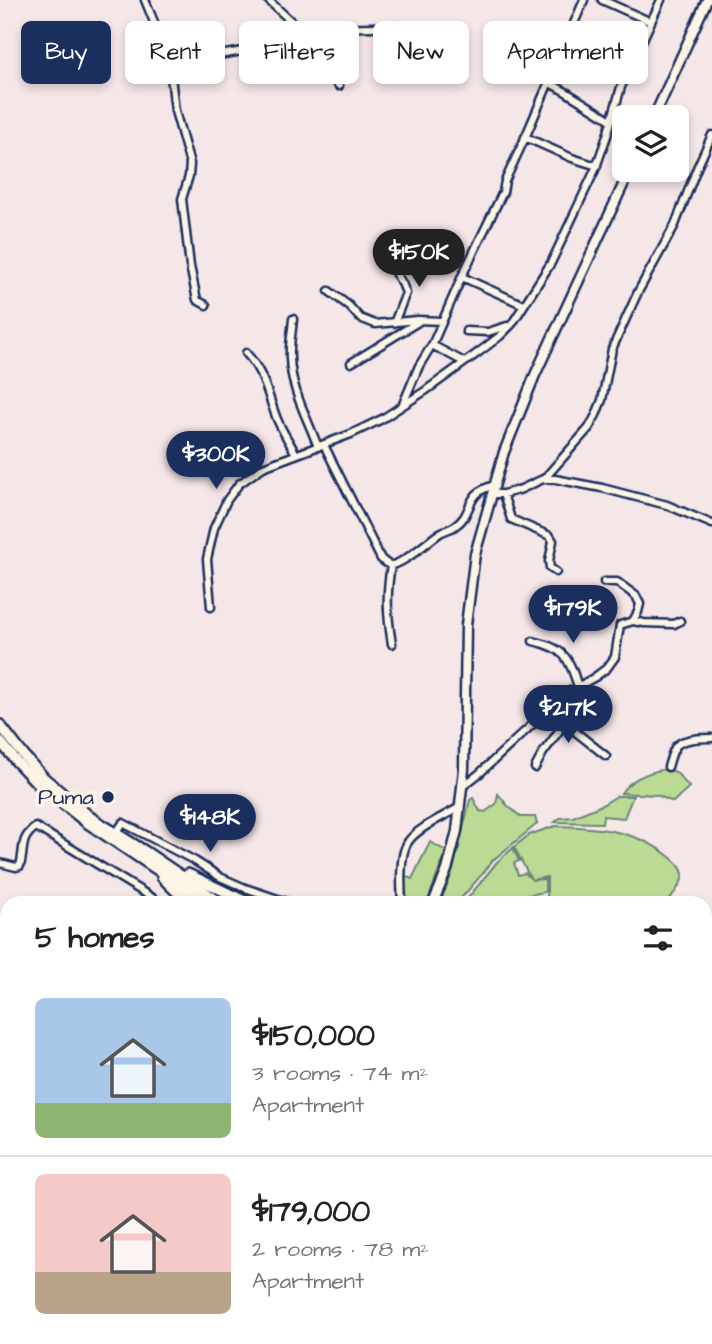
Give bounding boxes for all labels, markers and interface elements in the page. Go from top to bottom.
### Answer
chip: Buy [21,21,111,84]
chip: Rent [125,21,225,84]
chip: Filters [239,21,359,84]
chip: New [373,21,469,84]
chip: Apartment [483,21,648,84]
map controls [612,105,689,182]
button: layers [612,105,689,182]
pin: $150K [370,230,468,289]
text: $150K [389,236,449,268]
pin: $300K [167,432,265,491]
text: $300K [182,438,250,470]
pin: $179K [524,586,622,645]
text: $179K [545,592,601,624]
pin: $217K [519,686,617,745]
text: $217K [540,692,596,724]
place label: Puma [38,781,94,813]
marker: Puma [100,789,116,805]
pin: $148K [161,794,259,854]
text: $148K [180,801,240,833]
text: 5 homes [35,917,155,959]
icon: filters [639,919,677,957]
text: $150,000 [252,1015,375,1057]
icon: home [91,1026,175,1110]
text: 3 rooms · 74 m² [252,1057,428,1089]
text: Apartment [252,1089,364,1121]
text: $179,000 [252,1191,370,1233]
icon: home [91,1202,175,1286]
text: 2 rooms · 78 m² [252,1233,429,1265]
text: Apartment [252,1265,364,1297]

